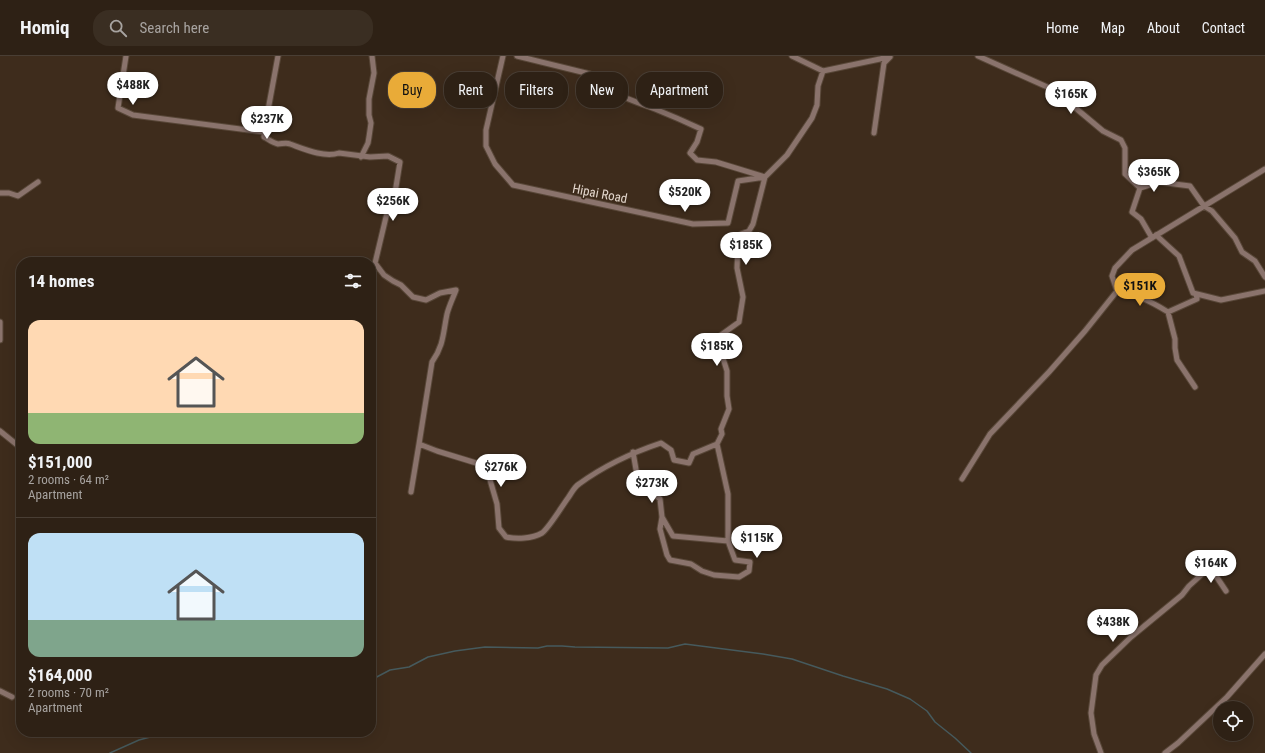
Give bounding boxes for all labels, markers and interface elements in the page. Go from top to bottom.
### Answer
search box [93,10,373,46]
text: Homiq [20,16,69,39]
icon: search [107,17,129,39]
text: Search here [139,19,209,37]
text: Home [1046,20,1079,36]
text: Map [1101,20,1125,36]
text: About [1147,20,1180,36]
text: Contact [1202,20,1245,36]
pin: $488K [105,72,161,106]
chip: Buy [388,72,436,108]
chip: Rent [444,72,497,108]
chip: Filters [505,72,568,108]
chip: New [576,72,628,108]
chip: Apartment [636,72,723,108]
text: $488K [116,77,150,92]
pin: $165K [1043,81,1099,115]
text: $165K [1054,86,1088,101]
pin: $237K [239,106,295,140]
text: $237K [250,111,284,126]
pin: $365K [1126,159,1182,193]
text: $365K [1137,164,1171,179]
pin: $520K [657,179,713,213]
street label: Hipai Road [571,181,629,206]
text: $520K [668,184,702,199]
pin: $256K [365,188,421,222]
text: $256K [376,193,410,208]
pin: $185K [718,232,774,266]
text: $185K [729,237,763,252]
icon: filters [342,270,364,292]
text: 14 homes [28,271,94,291]
pin: $151K [1112,273,1168,307]
text: $151K [1123,278,1157,293]
pin: $185K [689,333,745,367]
text: $185K [700,338,734,353]
icon: home [160,346,232,418]
text: $151,000 [28,452,92,472]
pin: $276K [473,454,529,488]
text: $276K [484,459,518,474]
pin: $273K [624,470,680,504]
text: 2 rooms · 64 m² [28,472,109,487]
text: $273K [635,475,669,490]
text: Apartment [28,487,82,502]
pin: $115K [729,525,785,559]
text: $115K [740,530,774,545]
pin: $164K [1183,550,1239,584]
text: $164K [1194,555,1228,570]
icon: home [160,559,232,631]
pin: $438K [1085,609,1141,643]
text: $438K [1096,614,1130,629]
text: $164,000 [28,665,92,685]
text: 2 rooms · 70 m² [28,685,109,700]
text: Apartment [28,700,82,715]
map controls [1213,701,1253,741]
button: locate [1213,701,1253,741]

